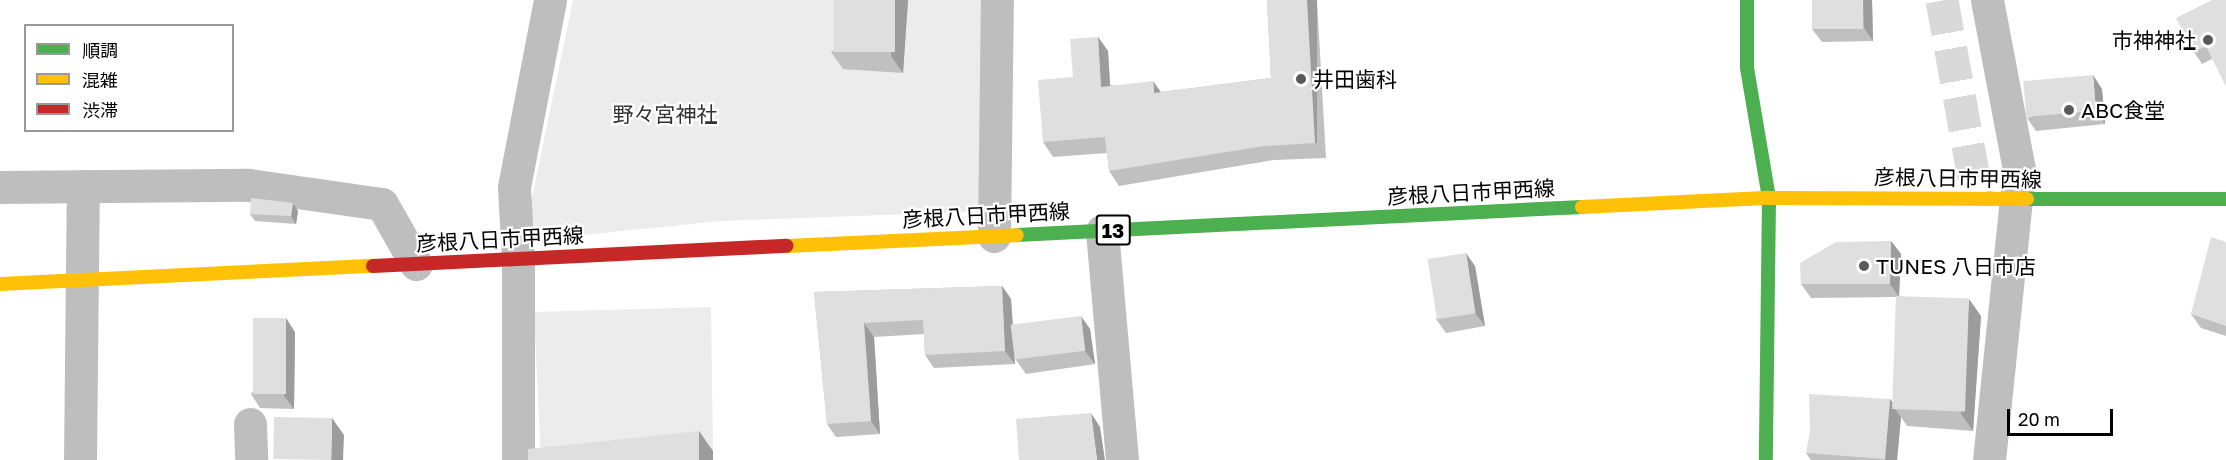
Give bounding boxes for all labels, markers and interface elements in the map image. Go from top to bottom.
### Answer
legend [24,24,234,132]
place label: 市神神社 [2112,27,2196,53]
marker: 市神神社 [2201,33,2215,47]
text: 順調 [82,39,118,61]
place label: 井田歯科 [1313,66,1397,92]
text: 混雑 [82,69,118,91]
marker: 井田歯科 [1294,72,1308,86]
place label: ABC食堂 [2081,97,2165,123]
text: 渋滞 [82,99,118,121]
park label: 野々宮神社 [613,101,717,127]
marker: ABC食堂 [2062,103,2076,117]
street label: 彦根八日市甲西線 [1874,164,2042,192]
street label: 彦根八日市甲西線 [1386,175,1556,209]
street label: 彦根八日市甲西線 [901,198,1071,232]
road number: 13 [1095,213,1131,247]
street label: 彦根八日市甲西線 [415,222,585,256]
place label: TUNES 八日市店 [1876,253,2036,279]
marker: TUNES 八日市店 [1857,259,1871,273]
scale bar [2010,397,2116,435]
text: 20 m [2018,408,2060,430]

